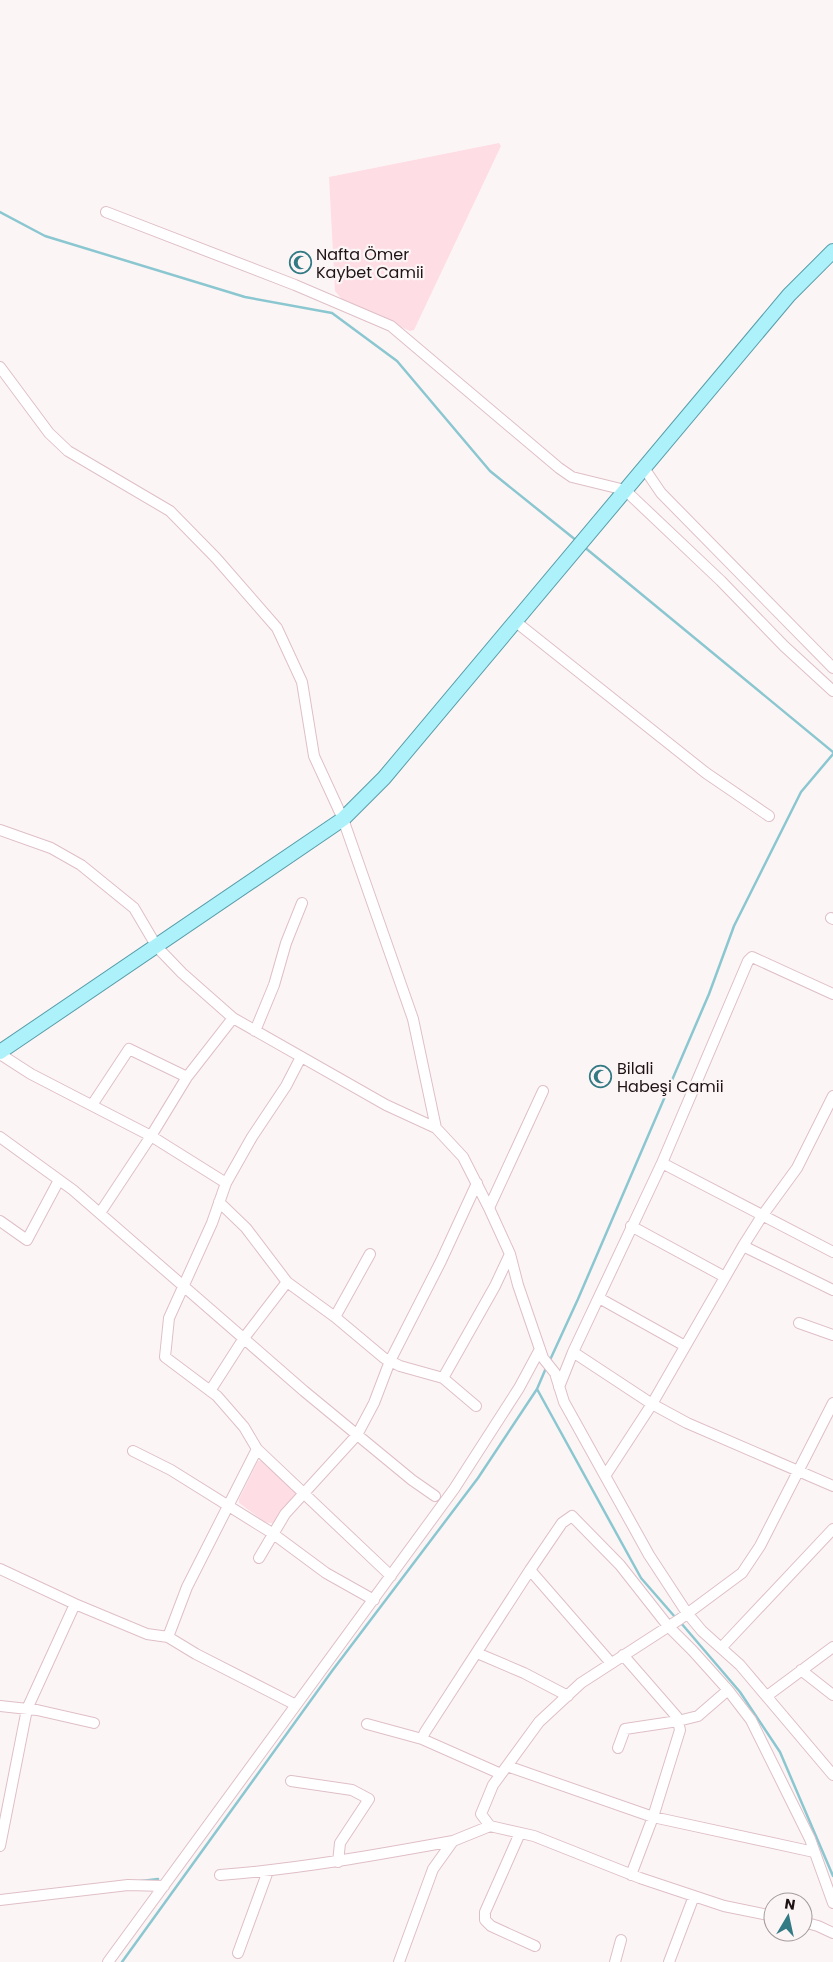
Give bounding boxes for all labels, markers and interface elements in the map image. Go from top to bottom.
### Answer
place label: Nafta Ömer Kaybet Camii [316,243,424,284]
mosque icon: Nafta Ömer Kaybet Camii [288,251,312,275]
place label: Bilali Habeşi Camii [617,1057,724,1098]
mosque icon: Bilali Habeşi Camii [589,1065,613,1089]
north arrow [763,1892,813,1942]
text: N [783,1893,797,1915]

